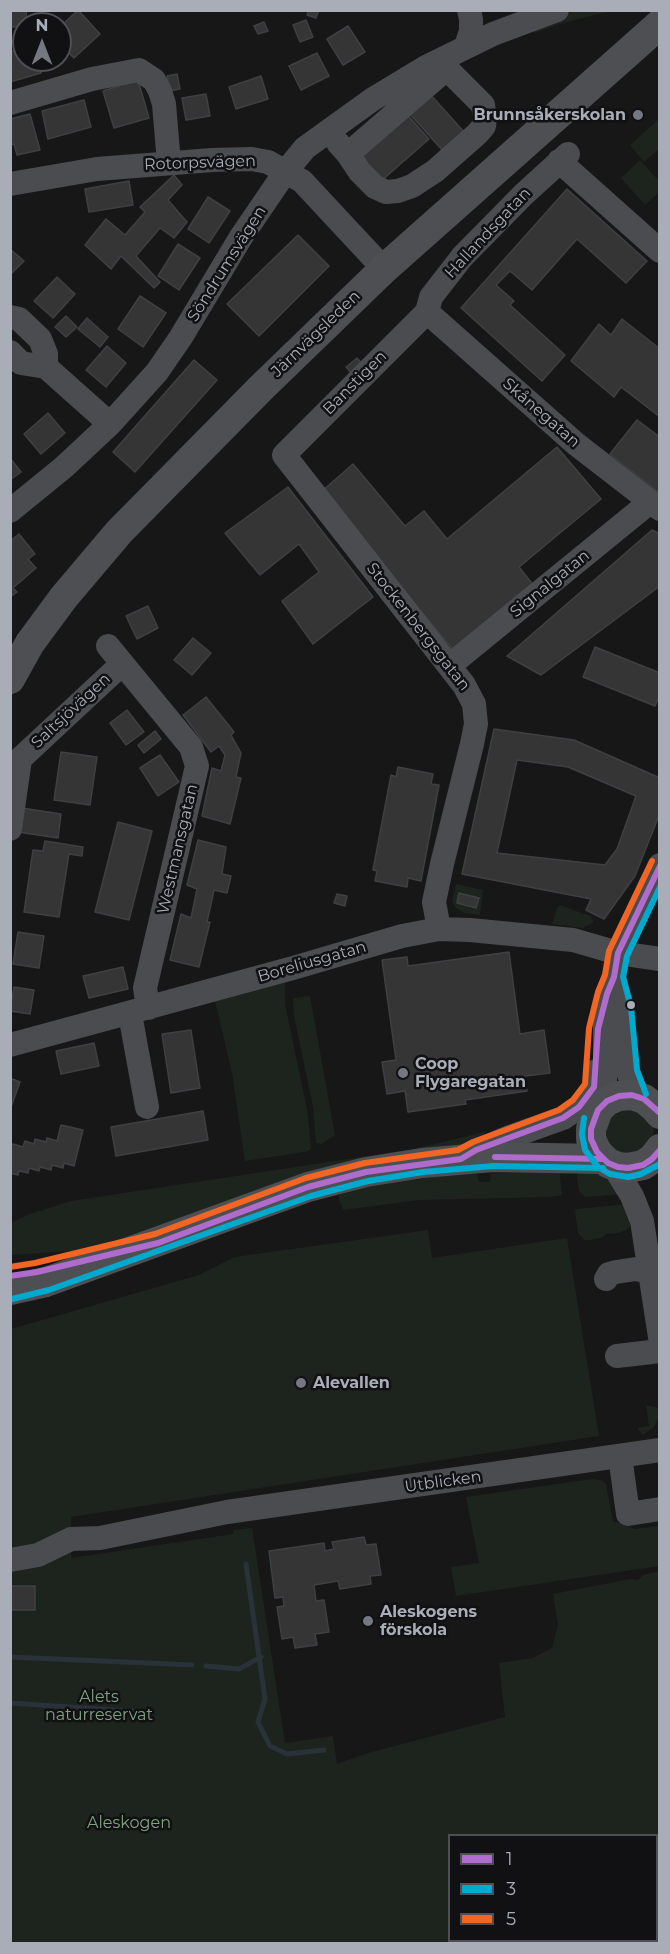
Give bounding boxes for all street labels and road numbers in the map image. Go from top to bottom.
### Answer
street label: Rotorpsvägen [144,151,256,175]
street label: Hallandsgatan [441,184,535,282]
street label: Söndrumsvägen [184,203,270,325]
street label: Järnvägsleden [268,287,364,381]
street label: Banstigen [319,347,391,419]
street label: Skånegatan [498,374,584,452]
street label: Signalgatan [506,546,594,622]
street label: Stockenbergsgatan [362,559,474,695]
street label: Saltsjövägen [27,669,115,753]
street label: Westmansgatan [154,782,202,916]
street label: Boreliusgatan [256,937,368,987]
street label: Utblicken [403,1467,483,1497]

